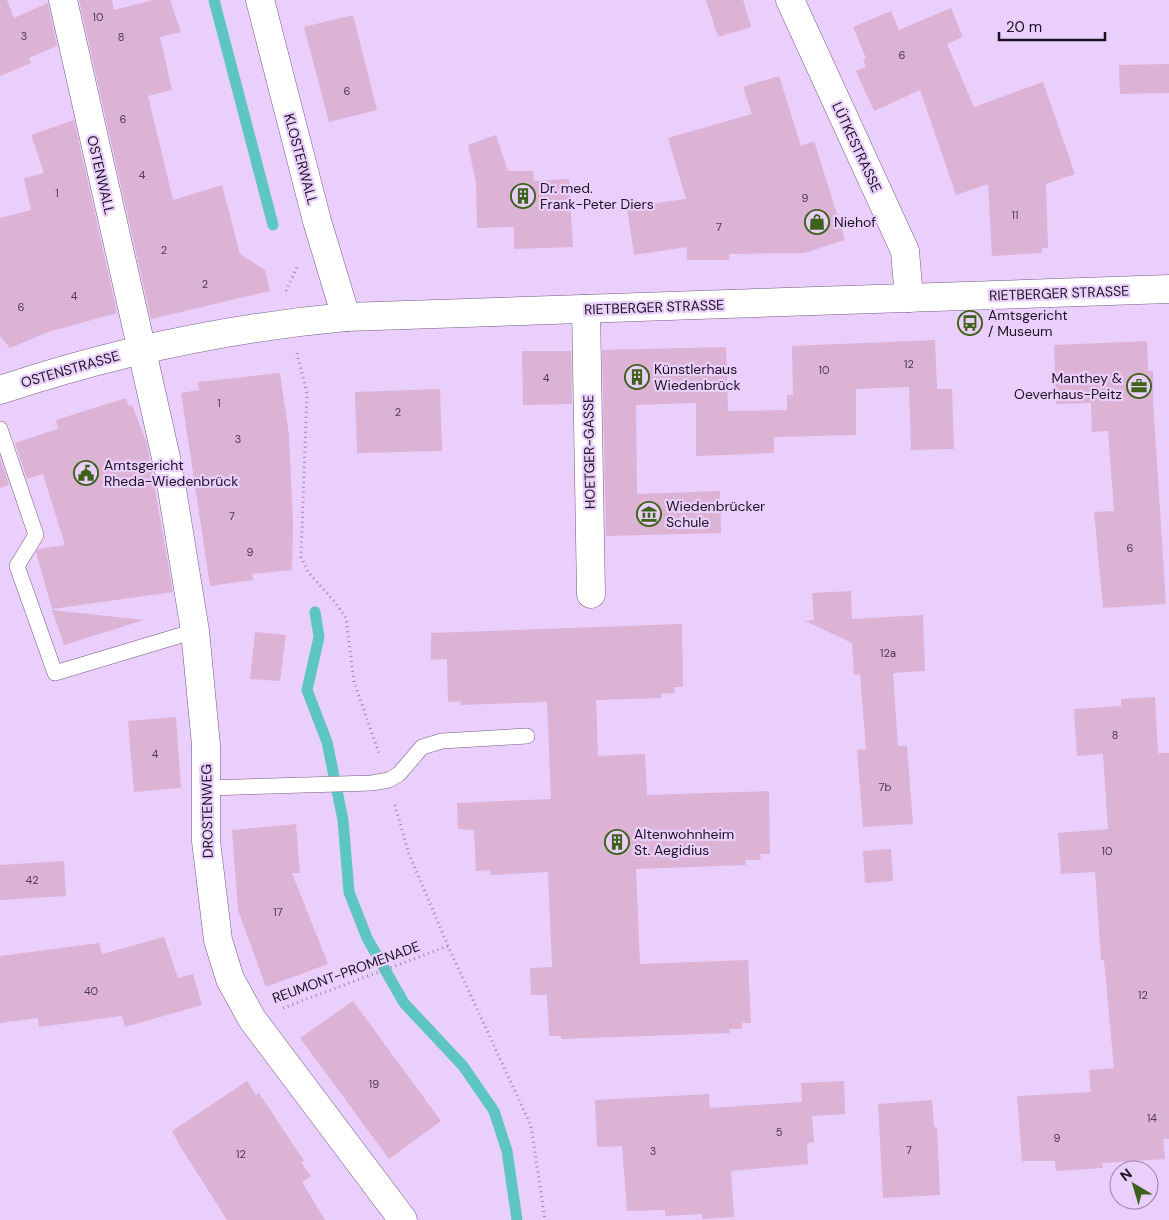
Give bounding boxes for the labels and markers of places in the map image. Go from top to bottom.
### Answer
place label: Dr. med. Frank-Peter Diers [540,179,654,213]
building icon: Dr. med. Frank-Peter Diers [510,183,536,209]
shop icon: Niehof [804,209,830,235]
place label: Niehof [834,213,876,231]
place label: Amtsgericht / Museum [988,306,1068,340]
bus stop icon: Amtsgericht / Museum [957,310,983,336]
place label: Künstlerhaus Wiedenbrück [654,360,741,394]
building icon: Künstlerhaus Wiedenbrück [624,364,650,390]
place label: Manthey & Oeverhaus-Peitz [1014,369,1122,403]
office icon: Manthey & Oeverhaus-Peitz [1126,373,1152,399]
place label: Amtsgericht Rheda-Wiedenbrück [104,456,238,490]
public building icon: Amtsgericht Rheda-Wiedenbrück [73,460,99,486]
place label: Wiedenbrücker Schule [666,497,765,531]
museum icon: Wiedenbrücker Schule [636,501,662,527]
place label: Altenwohnheim St. Aegidius [634,825,734,859]
building icon: Altenwohnheim St. Aegidius [604,829,630,855]

